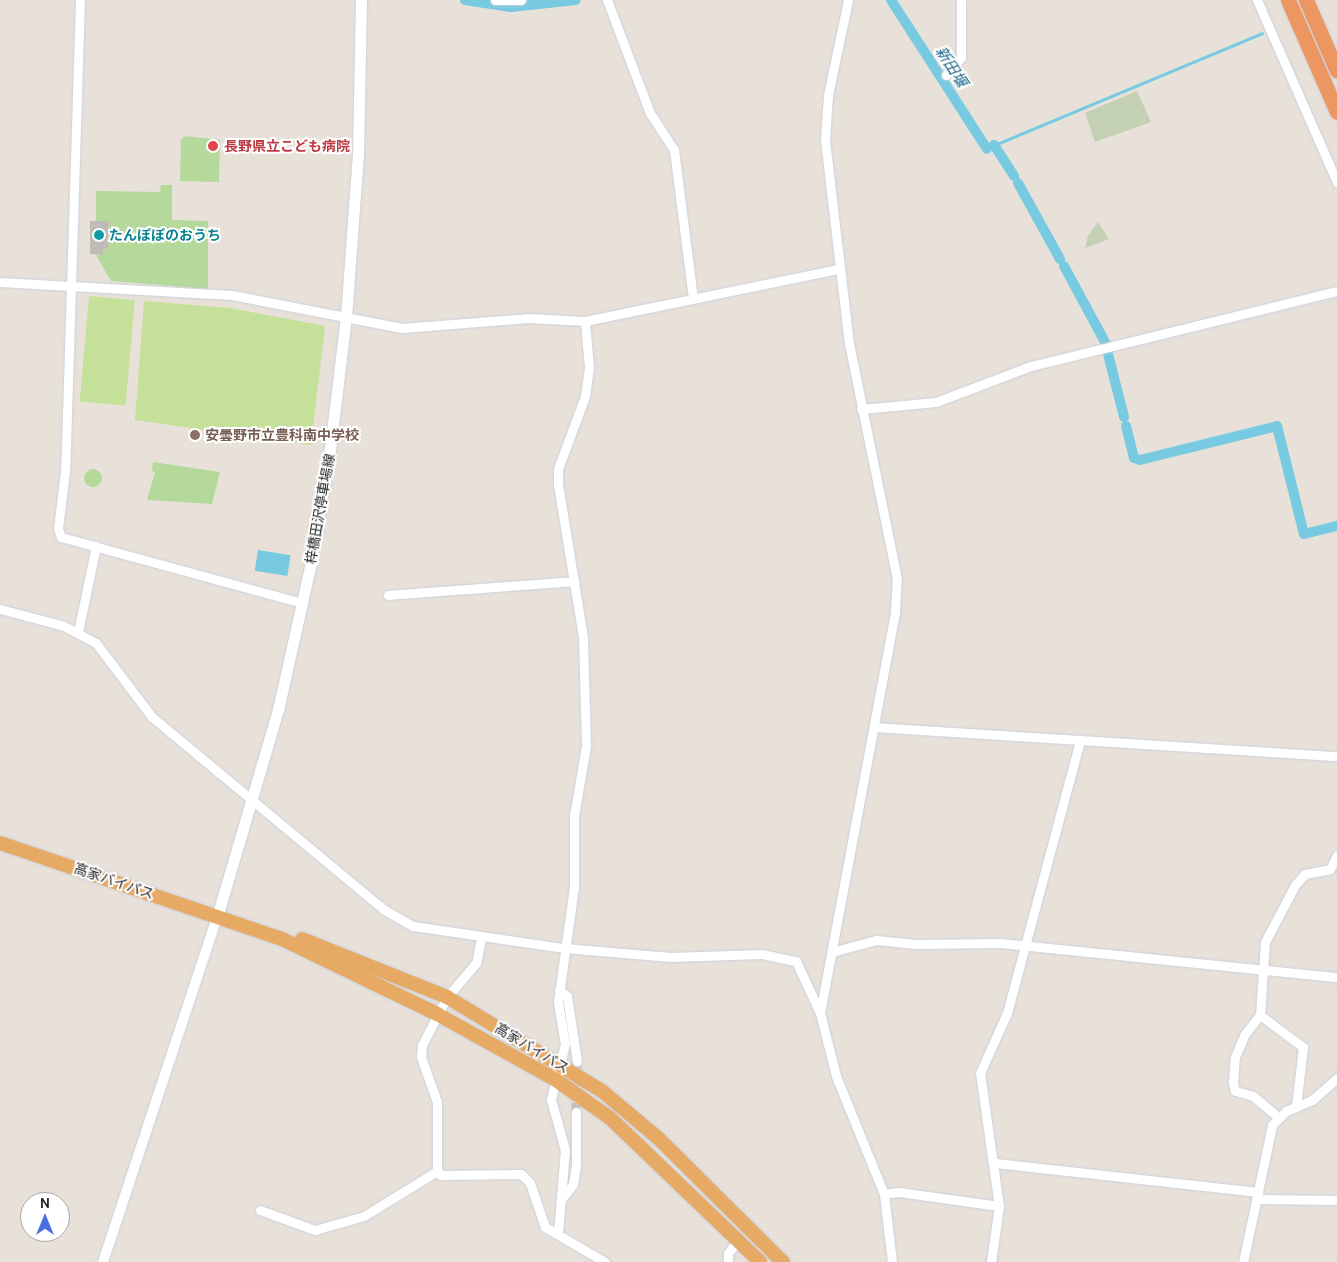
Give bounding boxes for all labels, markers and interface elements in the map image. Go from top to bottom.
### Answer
water label: 新田堰 [931,43,971,91]
place label: 長野県立こども病院 [224,138,350,154]
marker: 長野県立こども病院 [206,139,220,153]
place label: たんぽぽのおうち [109,227,221,243]
marker: たんぽぽのおうち [93,229,105,241]
place label: 安曇野市立豊科南中学校 [205,427,359,443]
marker: 安曇野市立豊科南中学校 [189,429,201,441]
street label: 梓橋田沢停車場線 [302,452,338,566]
street label: 高家バイパス [72,859,156,903]
street label: 高家バイパス [492,1019,572,1077]
north arrow [20,1192,70,1242]
text: N [40,1194,50,1212]

